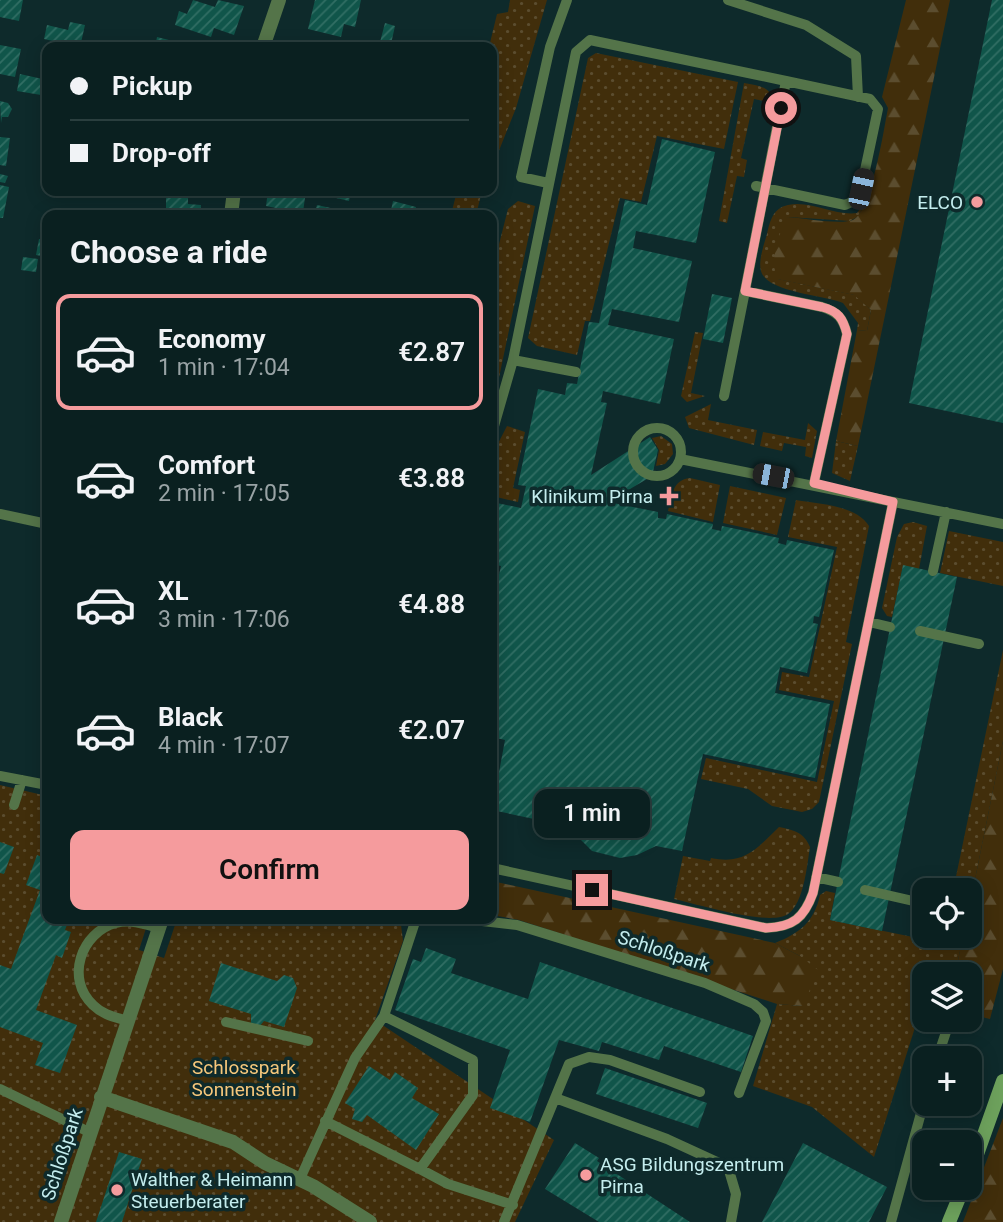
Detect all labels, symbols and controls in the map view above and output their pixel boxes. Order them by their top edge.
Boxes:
text: Pickup [112,71,192,101]
route start [765,92,797,124]
text: Drop-off [112,138,211,168]
car [847,166,876,212]
place label: ELCO [917,191,963,214]
marker: ELCO [969,194,985,210]
text: Choose a ride [70,233,267,271]
icon: car [74,321,137,384]
text: Economy [158,324,265,354]
text: €2.87 [398,337,465,367]
text: 1 min · 17:04 [158,354,290,381]
icon: car [74,447,137,510]
text: Comfort [158,450,255,480]
car [751,462,796,490]
text: €3.88 [398,463,465,493]
text: 2 min · 17:05 [158,480,290,507]
place label: Klinikum Pirna [531,485,653,508]
marker: Klinikum Pirna [659,486,679,506]
icon: car [74,573,137,636]
text: XL [158,576,189,606]
text: €4.88 [398,589,465,619]
text: 3 min · 17:06 [158,606,290,633]
icon: car [74,699,137,762]
text: Black [158,702,223,732]
text: €2.07 [398,715,465,745]
text: 4 min · 17:07 [158,732,290,759]
callout: 1 min [534,788,650,838]
text: 1 min [563,800,621,827]
button: Confirm [70,830,469,910]
route end [576,874,608,906]
map controls [912,878,982,1200]
button: locate [912,878,982,948]
street label: Schloßpark [615,925,713,977]
button: layers [912,962,982,1032]
button: + [912,1046,982,1116]
park label: Schlosspark Sonnenstein [192,1056,296,1101]
street label: Schloßpark [36,1105,88,1203]
button: − [912,1130,982,1200]
place label: ASG Bildungszentrum Pirna [600,1153,784,1198]
marker: ASG Bildungszentrum Pirna [578,1167,594,1183]
place label: Walther & Heimann Steuerberater [131,1168,293,1213]
marker: Walther & Heimann Steuerberater [109,1182,125,1198]

